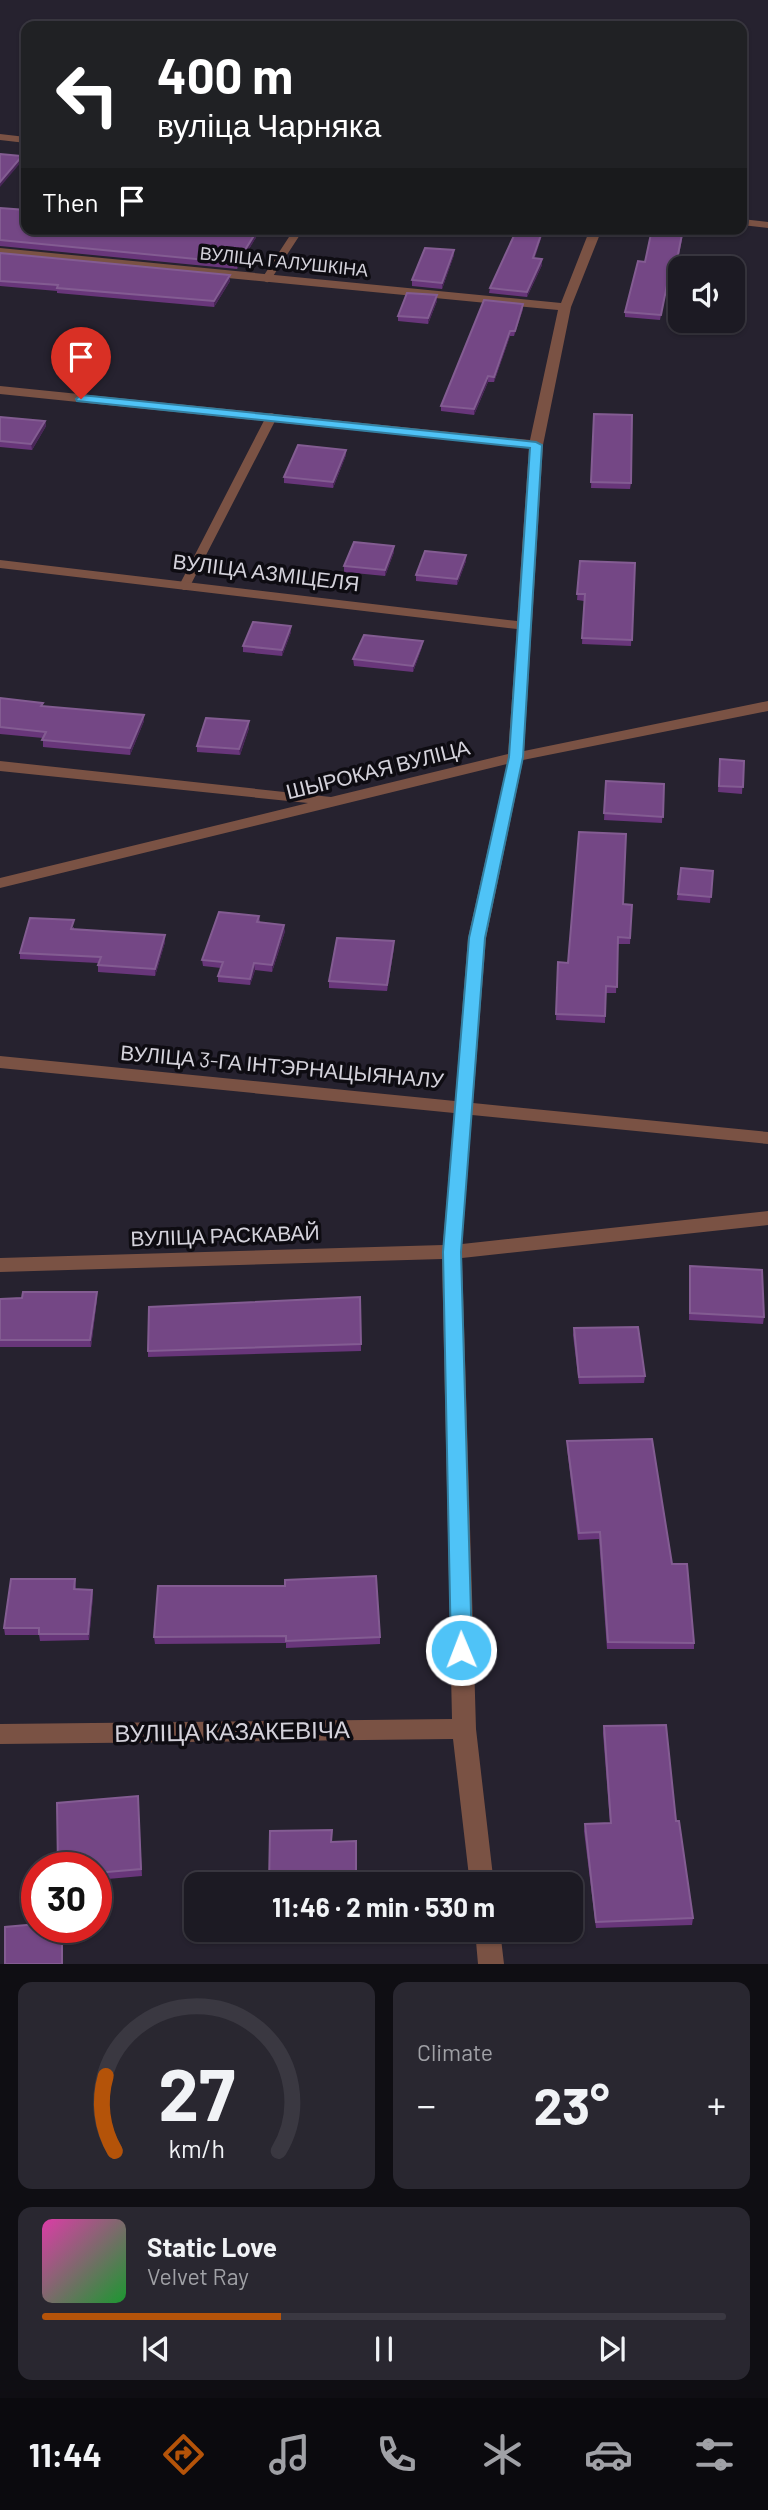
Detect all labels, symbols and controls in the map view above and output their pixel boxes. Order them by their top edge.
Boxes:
text: 400 m [157,45,293,104]
icon: left [42,49,133,140]
text: вуліца Чарняка [157,105,381,143]
icon: arrive [113,182,151,220]
text: Then [42,186,99,217]
street label: ВУЛІЦА ГАЛУШКІНА [199,241,369,281]
map controls [668,256,745,333]
button: sound [668,256,745,333]
pin [51,327,111,399]
icon: arrive [62,338,100,376]
street label: ВУЛІЦА АЗМІЦЕЛЯ [172,548,361,595]
street label: ШЫРОКАЯ ВУЛІЦА [283,734,472,803]
street label: ВУЛІЦА 3-ГА ІНТЭРНАЦЫЯНАЛУ [119,1039,446,1092]
street label: ВУЛІЦА РАСКАВАЙ [130,1219,320,1250]
position arrow [424,1613,498,1687]
street label: ВУЛІЦА КАЗАКЕВІЧА [114,1714,350,1747]
speed limit sign: 30 [21,1852,112,1943]
text: 11:46 · 2 min · 530 m [272,1891,495,1922]
text: Climate [417,2038,493,2066]
text: 27 [158,2049,235,2137]
text: 23° [533,2073,610,2135]
text: − [417,2081,436,2127]
text: + [707,2081,726,2127]
text: km/h [168,2133,225,2163]
text: Static Love [147,2231,277,2262]
text: Velvet Ray [147,2262,249,2290]
icon: previous [137,2330,175,2368]
icon: pause [365,2330,403,2368]
icon: next [593,2330,631,2368]
icon: directions [159,2430,208,2479]
icon: music [265,2430,314,2479]
icon: phone [372,2430,421,2479]
icon: climate [478,2430,527,2479]
icon: car [584,2430,633,2479]
icon: filters [690,2430,739,2479]
text: 11:44 [29,2435,102,2473]

